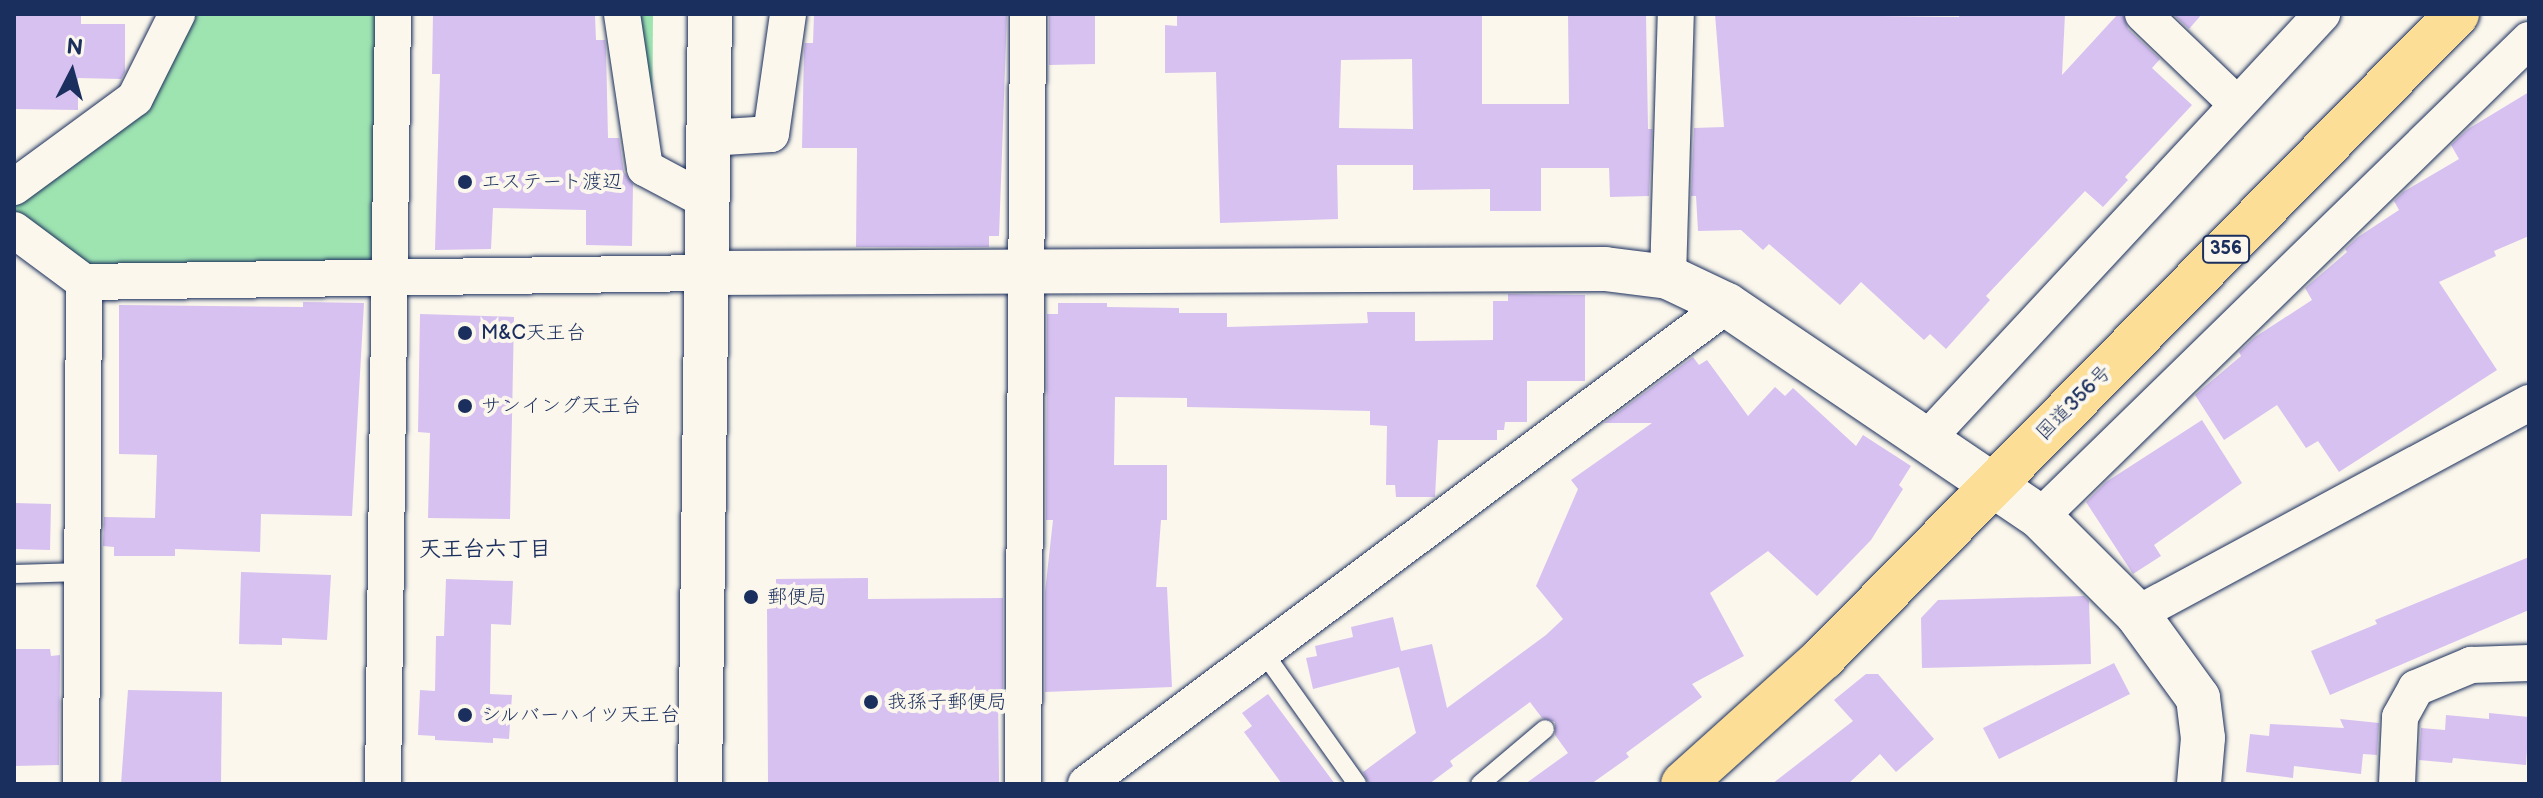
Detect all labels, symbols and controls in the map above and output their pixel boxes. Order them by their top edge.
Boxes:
north arrow [32,32,112,112]
text: N [65,33,84,62]
place label: エステート渡辺 [481,170,621,194]
marker: エステート渡辺 [456,173,474,191]
road number: 356 [2202,235,2250,263]
place label: M&C天王台 [481,321,586,345]
marker: M&C天王台 [456,324,474,342]
street label: 国道356号 [2032,361,2116,445]
place label: サンイング天王台 [481,394,641,418]
marker: サンイング天王台 [456,397,474,415]
district label: 天王台六丁目 [419,537,551,563]
place label: 郵便局 [767,585,827,609]
marker: 郵便局 [742,588,760,606]
place label: 我孫子郵便局 [887,690,1007,714]
marker: 我孫子郵便局 [862,693,880,711]
place label: シルバーハイツ天王台 [481,703,681,727]
marker: シルバーハイツ天王台 [456,706,474,724]

